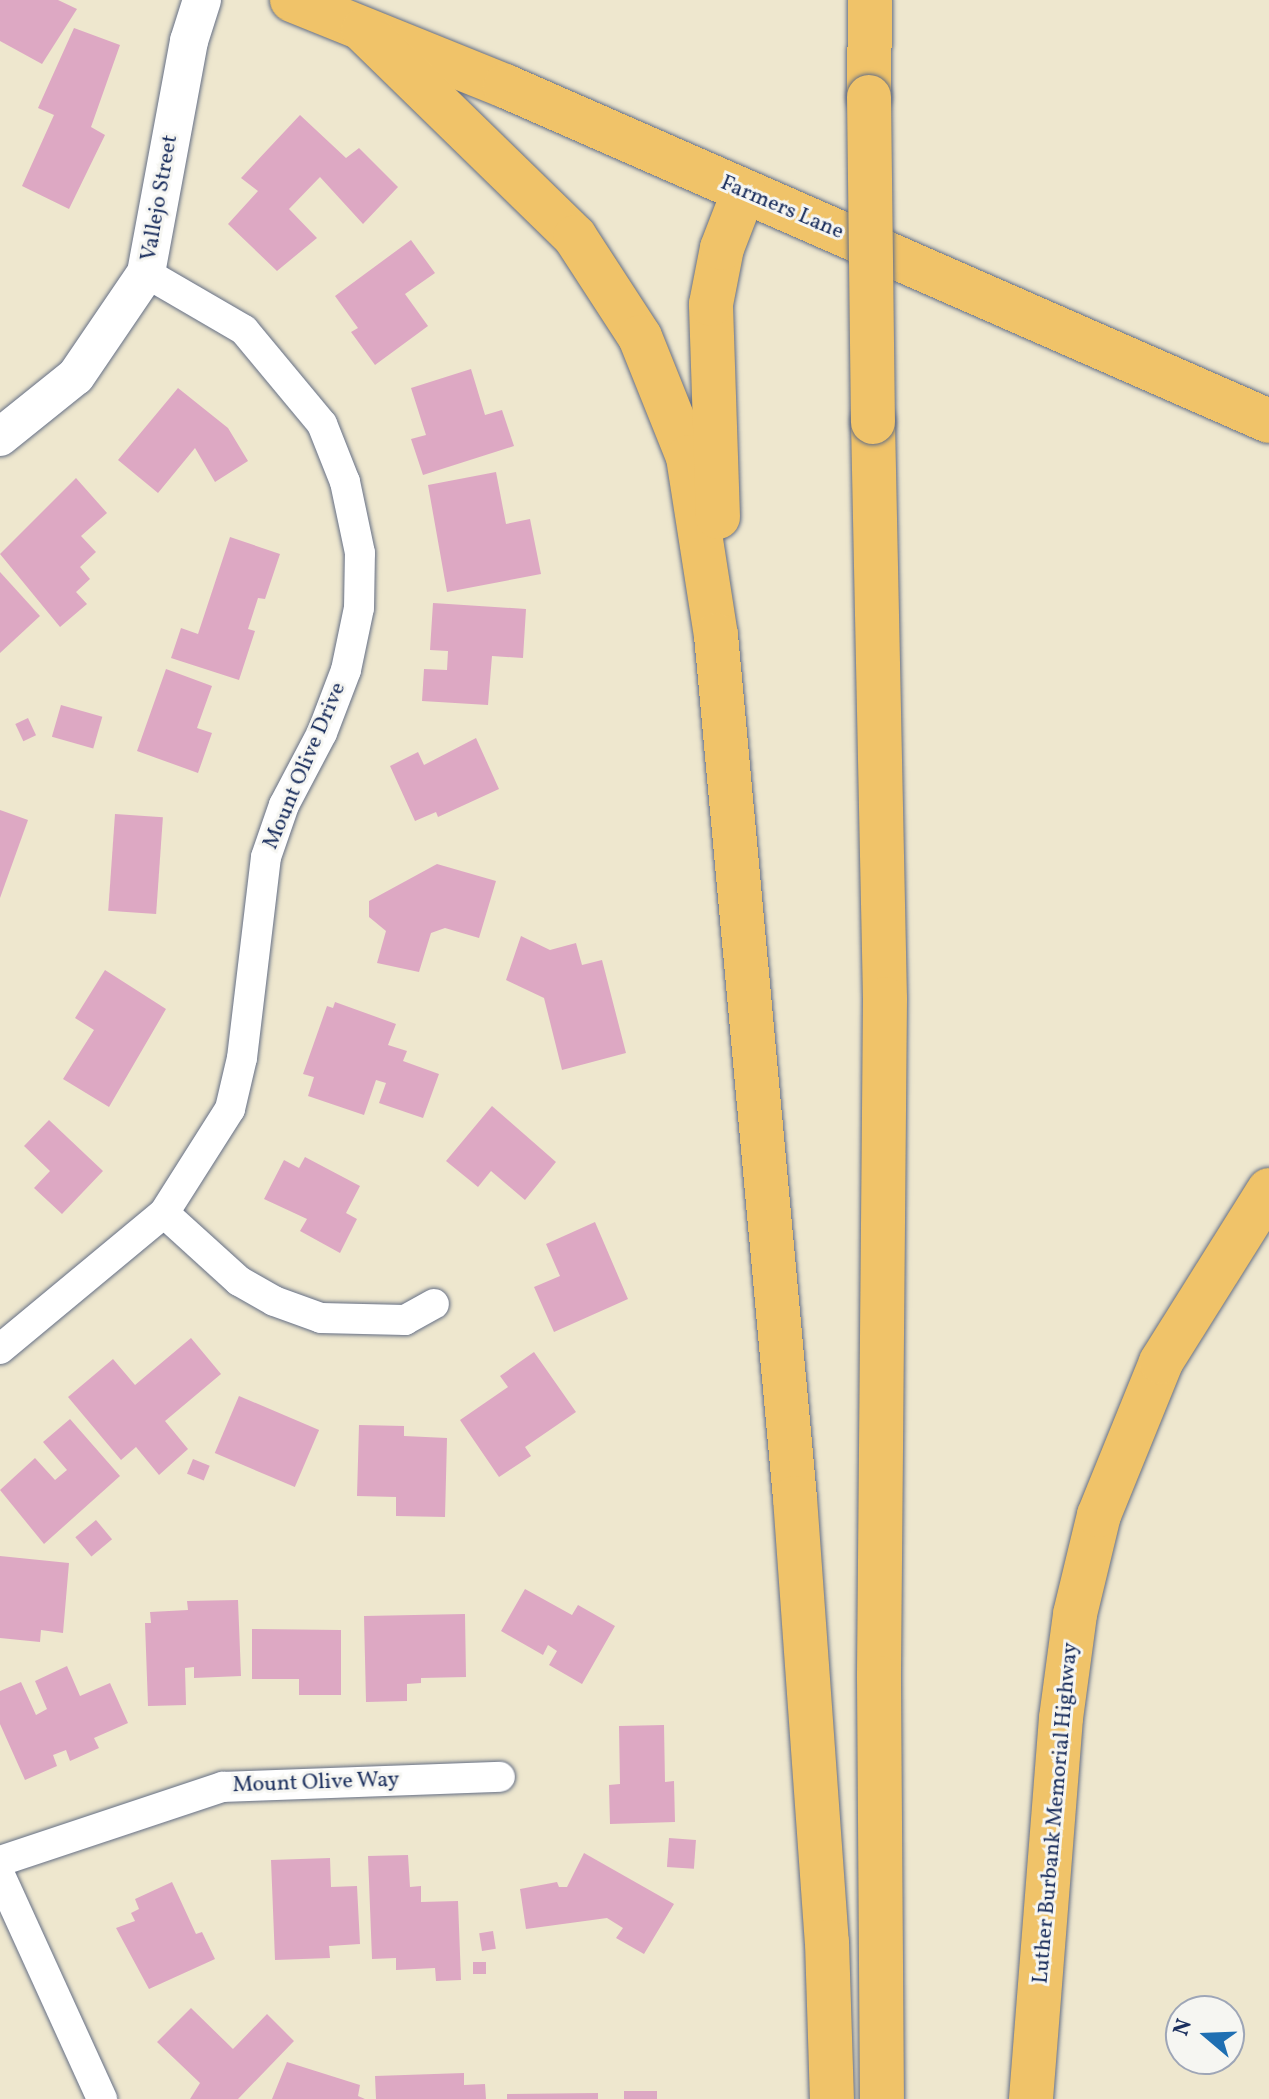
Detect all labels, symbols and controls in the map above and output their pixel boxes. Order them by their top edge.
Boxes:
street label: Vallejo Street [136,133,184,263]
street label: Farmers Lane [716,170,848,246]
street label: Mount Olive Drive [258,679,352,853]
street label: Luther Burbank Memorial Highway [1028,1641,1084,1985]
street label: Mount Olive Way [232,1767,400,1799]
north arrow [1165,1995,1245,2075]
text: N [1166,2015,1201,2040]

